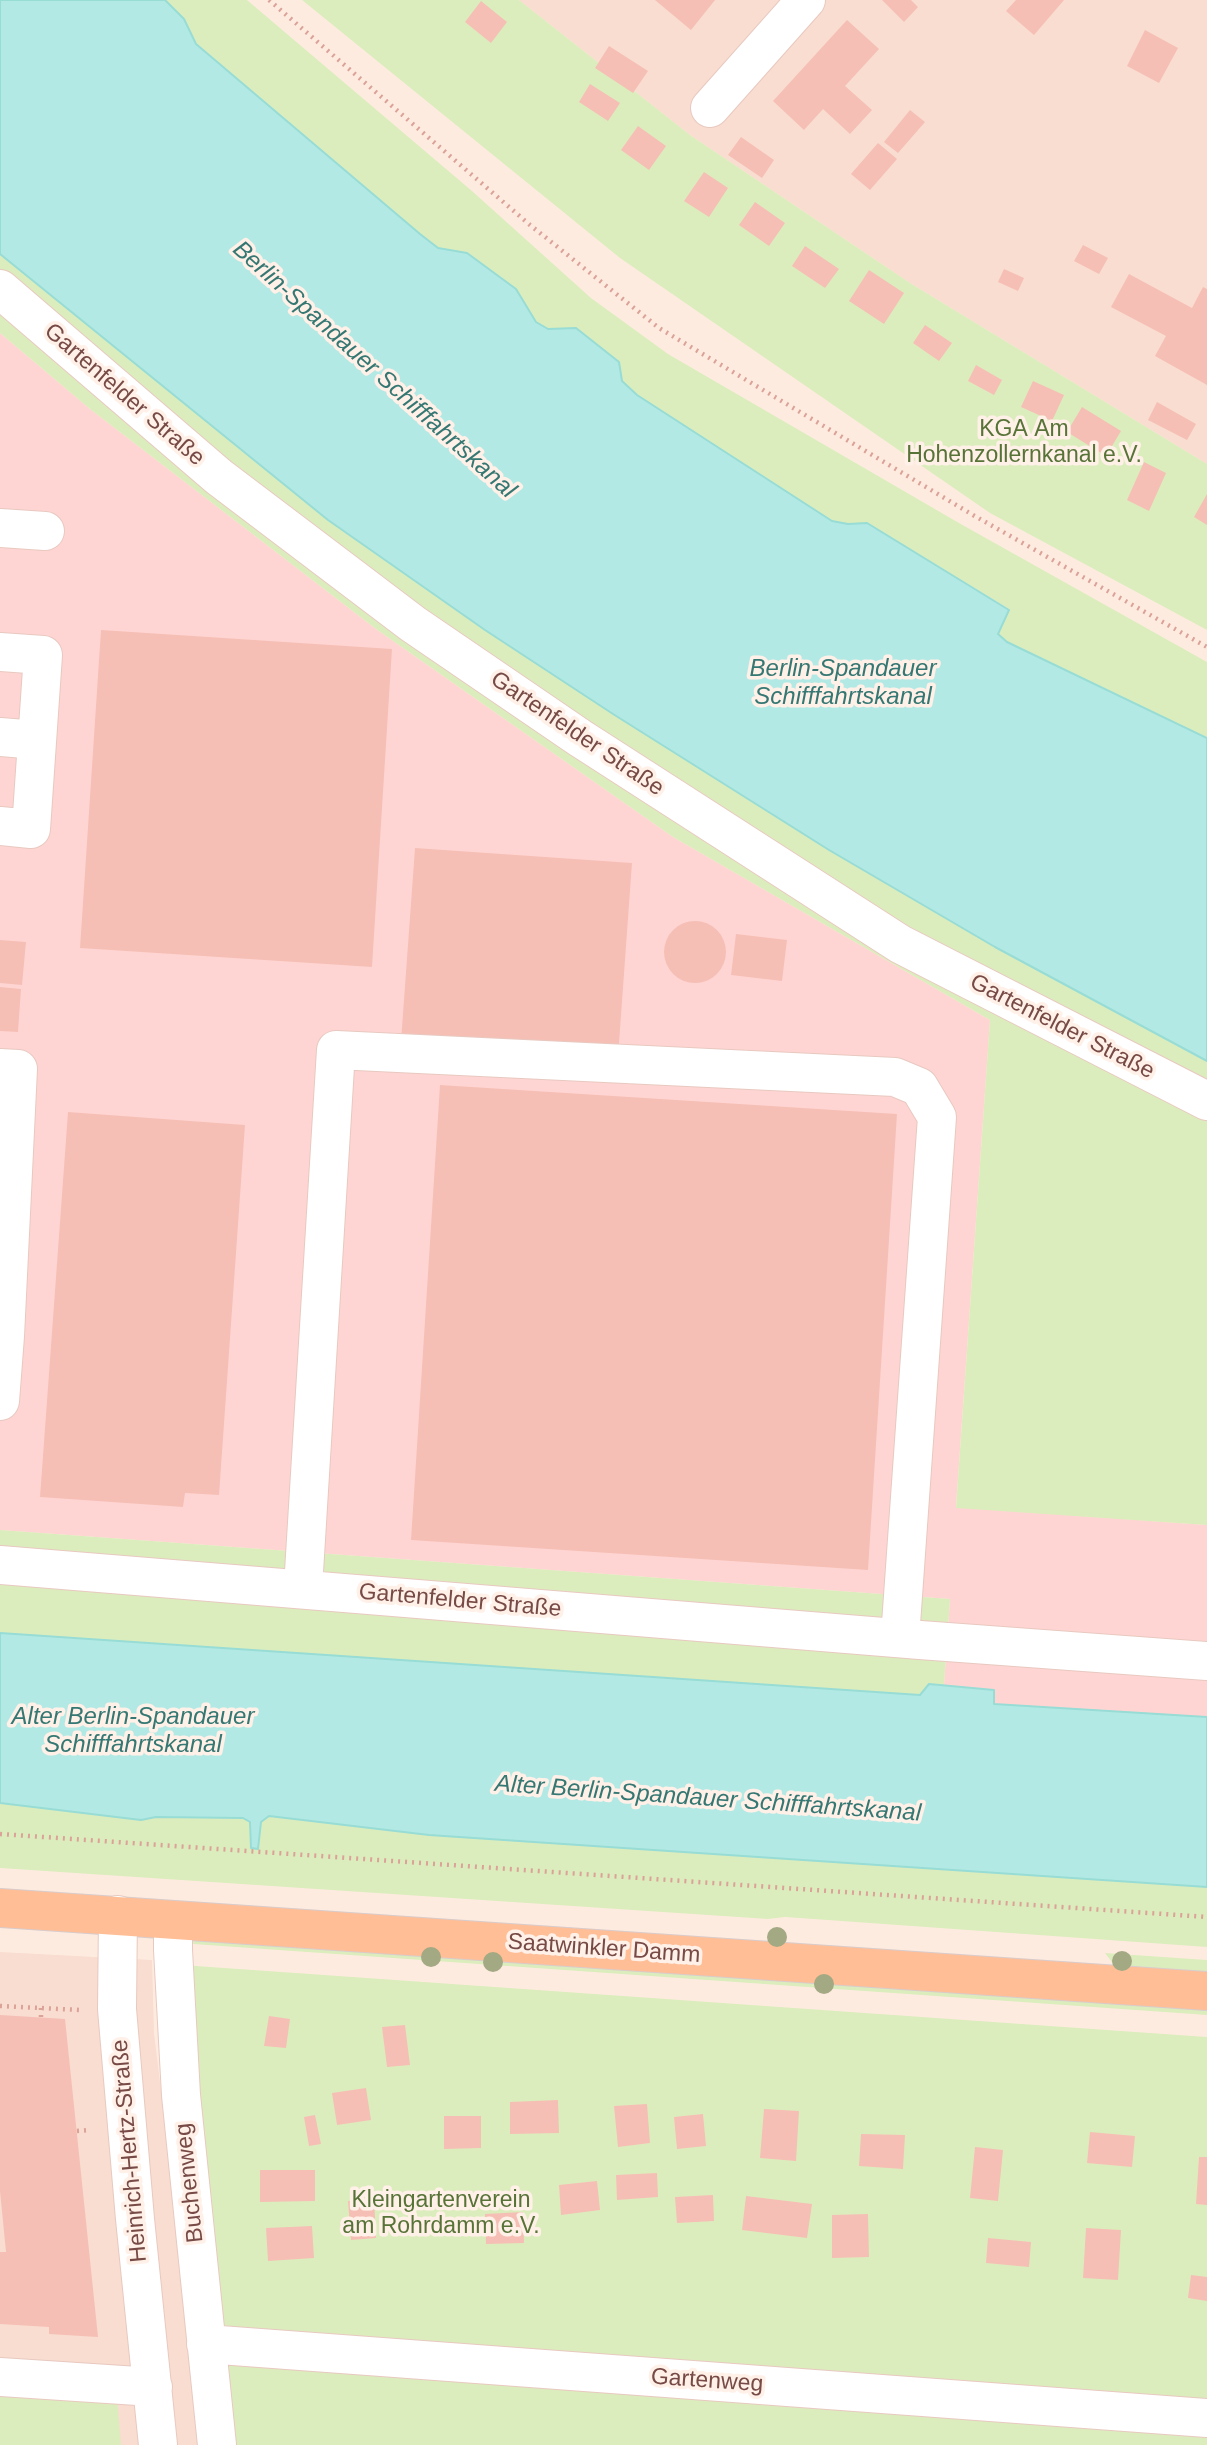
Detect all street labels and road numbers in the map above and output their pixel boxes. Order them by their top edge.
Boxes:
street label: Gartenfelder Straße [38,318,210,472]
street label: Gartenfelder Straße [485,666,669,802]
street label: Gartenfelder Straße [965,969,1159,1085]
street label: Gartenfelder Straße [358,1578,562,1624]
street label: Saatwinkler Damm [507,1929,701,1969]
street label: Heinrich-Hertz-Straße [107,2038,153,2264]
street label: Buchenweg [170,2122,210,2244]
street label: Gartenweg [650,2363,764,2399]

